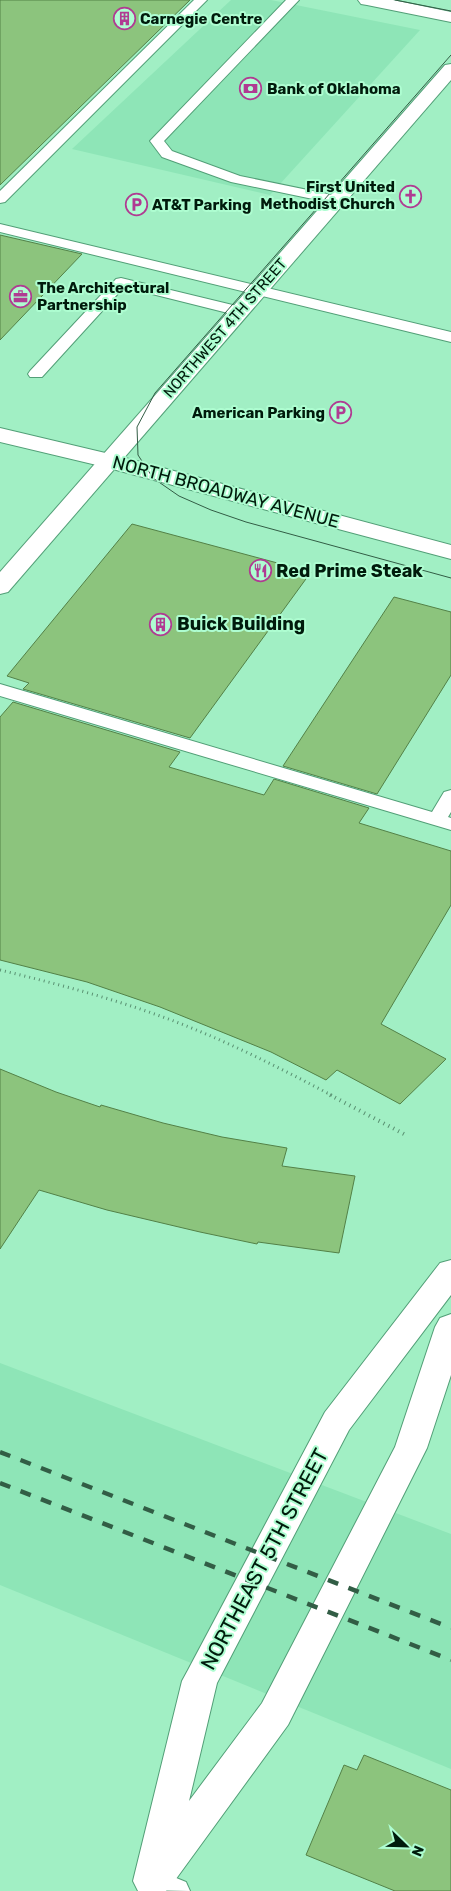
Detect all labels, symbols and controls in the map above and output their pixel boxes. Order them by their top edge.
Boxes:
building icon: Carnegie Centre [112,7,136,31]
place label: Carnegie Centre [140,10,262,28]
bank icon: Bank of Oklahoma [239,77,263,101]
place label: Bank of Oklahoma [267,80,401,98]
place label: First United Methodist Church [260,178,395,213]
church icon: First United Methodist Church [399,184,423,208]
parking icon: AT&T Parking [124,193,148,217]
place label: AT&T Parking [152,196,251,214]
street label: NORTHWEST 4TH STREET [160,254,291,401]
place label: The Architectural Partnership [37,279,169,314]
office icon: The Architectural Partnership [9,285,33,309]
parking icon: American Parking [329,401,353,425]
place label: American Parking [192,404,325,422]
street label: NORTH BROADWAY AVENUE [110,451,342,533]
restaurant icon: Red Prime Steak [248,559,272,583]
place label: Red Prime Steak [276,560,423,582]
building icon: Buick Building [149,612,173,636]
place label: Buick Building [177,613,305,635]
street label: NORTHEAST 5TH STREET [195,1444,333,1674]
north arrow [381,1821,431,1871]
text: N [408,1843,427,1859]

